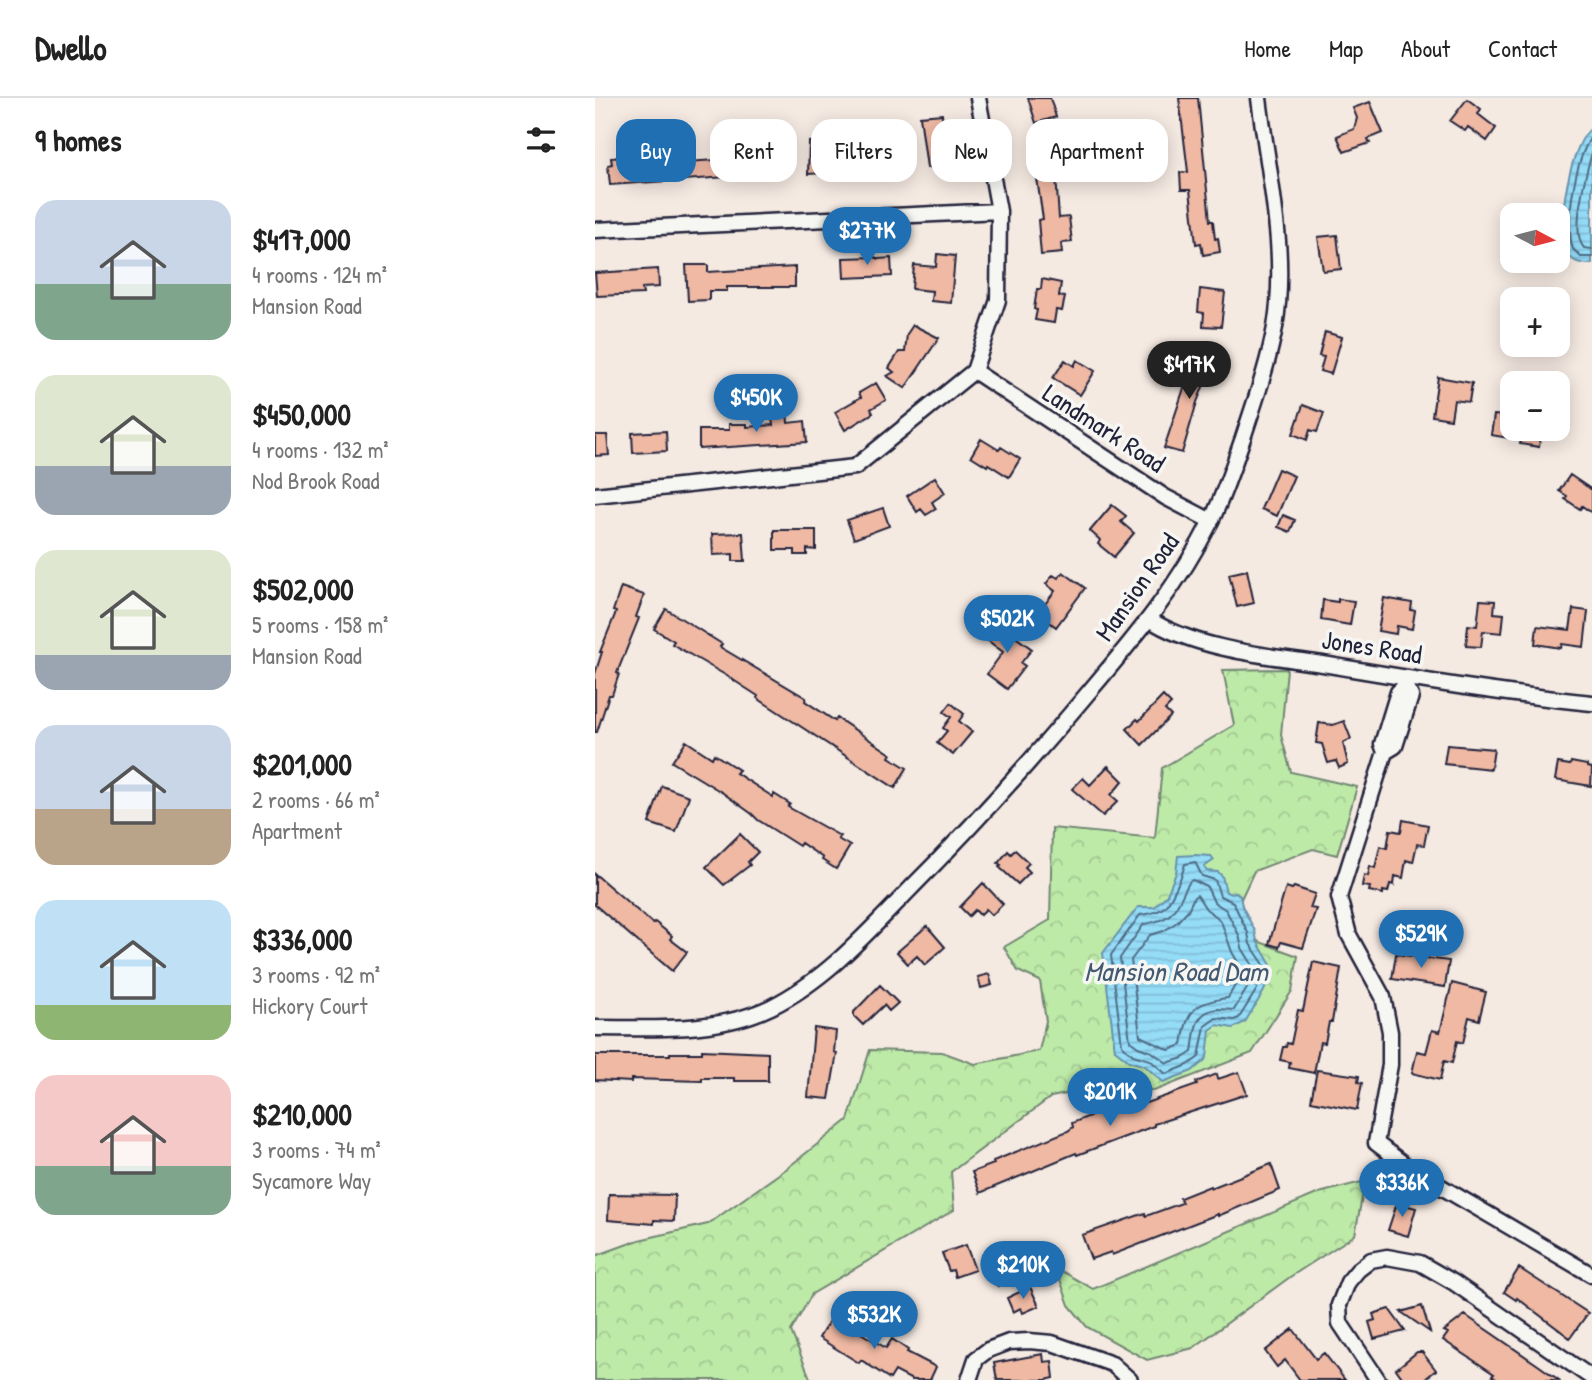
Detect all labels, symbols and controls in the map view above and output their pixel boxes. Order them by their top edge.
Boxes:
text: Dwello [35,26,107,70]
text: Home [1244,32,1291,64]
text: Map [1329,32,1363,64]
text: About [1401,32,1450,64]
text: Contact [1488,32,1557,64]
chip: Buy [616,119,696,182]
chip: Rent [710,119,797,182]
chip: Filters [811,119,917,182]
chip: New [931,119,1012,182]
chip: Apartment [1026,119,1168,182]
text: 9 homes [35,120,122,160]
icon: filters [522,121,560,159]
north arrow [1500,203,1570,273]
map controls [1500,203,1570,441]
pin: $277K [818,208,916,267]
text: $277K [838,214,896,245]
text: $417,000 [252,219,351,259]
icon: home [91,228,175,312]
text: 4 rooms · 124 m² [252,259,387,290]
button: + [1500,287,1570,357]
text: Mansion Road [252,290,362,321]
pin: $417K [1140,342,1238,401]
text: $417K [1163,348,1215,379]
button: − [1500,371,1570,441]
pin: $450K [707,374,805,434]
street label: Landmark Road [1036,375,1172,480]
text: $450K [730,381,782,412]
text: $450,000 [252,394,351,434]
icon: home [91,403,175,487]
text: 4 rooms · 132 m² [252,434,389,465]
text: Nod Brook Road [252,465,379,496]
street label: Mansion Road [1087,526,1187,648]
text: $502,000 [252,569,354,609]
icon: home [91,578,175,662]
pin: $502K [958,596,1056,655]
text: $502K [980,602,1034,633]
text: 5 rooms · 158 m² [252,609,388,640]
street label: Jones Road [1320,621,1425,672]
text: Mansion Road [252,640,362,671]
text: $201,000 [252,744,352,784]
icon: home [91,753,175,837]
text: 2 rooms · 66 m² [252,784,380,815]
text: Apartment [252,815,342,846]
pin: $529K [1372,910,1470,970]
text: $529K [1395,917,1447,948]
text: $336,000 [252,919,352,959]
icon: home [91,928,175,1012]
water label: Mansion Road Dam [1084,952,1269,990]
text: 3 rooms · 92 m² [252,959,380,990]
text: Hickory Court [252,990,367,1021]
pin: $201K [1061,1068,1159,1128]
text: $201K [1083,1075,1137,1106]
text: $210,000 [252,1094,352,1134]
icon: home [91,1103,175,1187]
text: 3 rooms · 74 m² [252,1134,381,1165]
pin: $336K [1353,1160,1451,1219]
text: Sycamore Way [252,1165,371,1196]
text: $336K [1375,1166,1429,1197]
pin: $210K [974,1242,1072,1301]
text: $210K [996,1248,1050,1279]
pin: $532K [825,1292,923,1351]
text: $532K [847,1298,901,1329]

